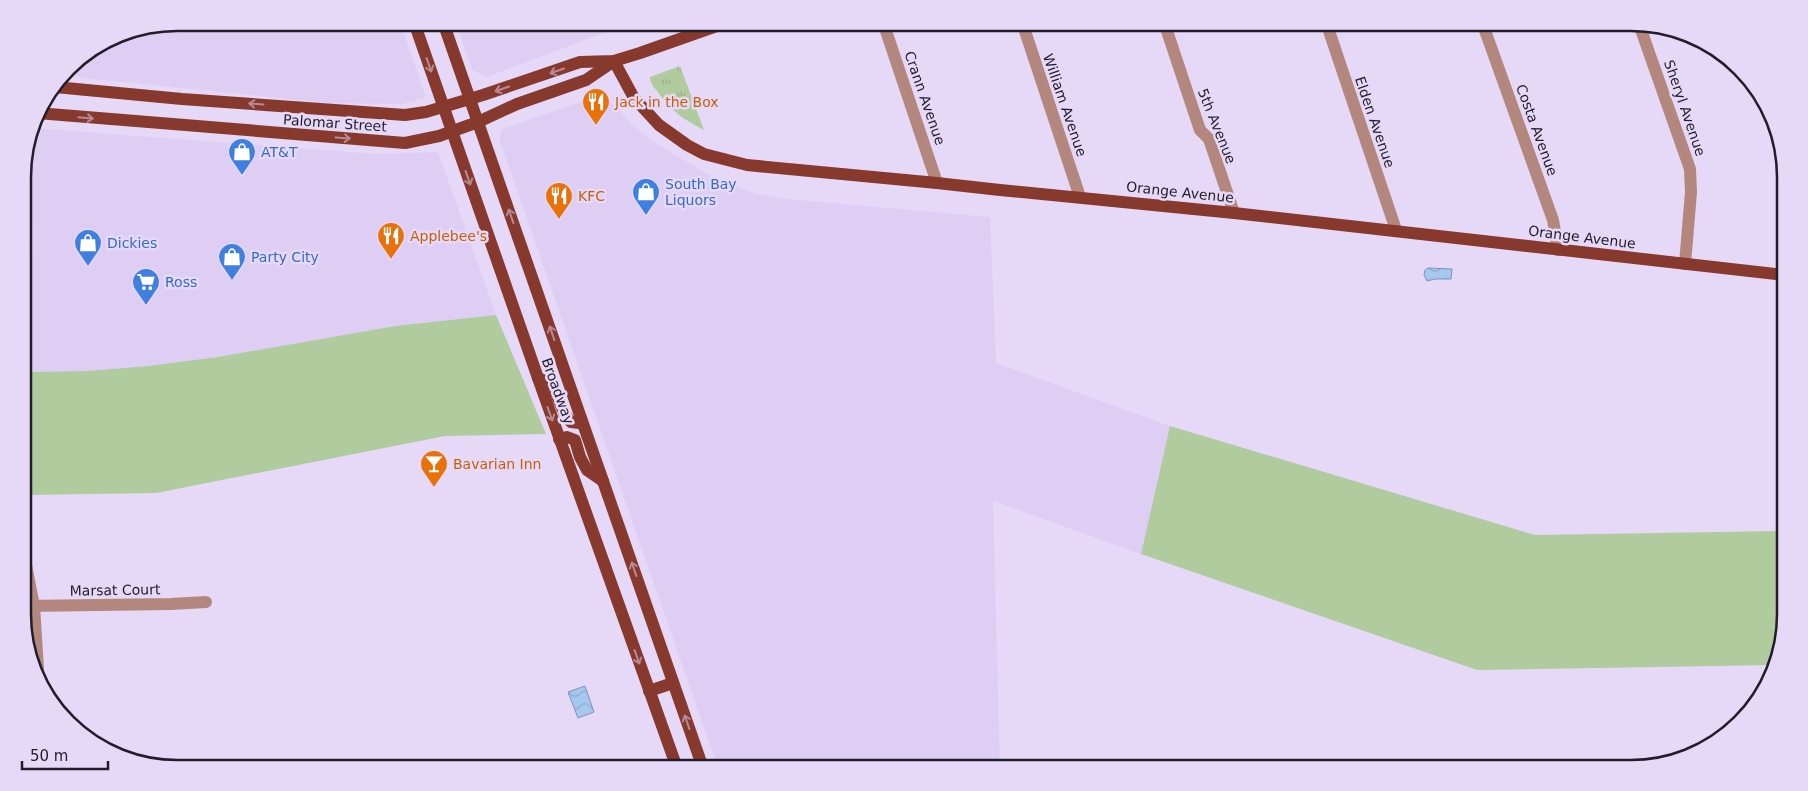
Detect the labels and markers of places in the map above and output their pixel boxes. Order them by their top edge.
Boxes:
restaurant icon: Jack in the Box [581,87,611,126]
place label: Jack in the Box [614,94,719,110]
shop icon: AT&T [227,137,257,176]
place label: AT&T [261,144,298,160]
place label: South Bay Liquors [665,176,737,208]
shop icon: South Bay Liquors [631,177,661,216]
restaurant icon: KFC [544,181,574,220]
place label: KFC [578,188,605,204]
restaurant icon: Applebee's [376,221,406,260]
shop icon: Dickies [73,228,103,267]
place label: Applebee's [410,228,487,244]
place label: Dickies [107,235,157,251]
shop icon: Party City [217,242,247,281]
place label: Party City [251,249,319,265]
supermarket icon: Ross [131,267,161,306]
place label: Ross [165,274,197,290]
bar icon: Bavarian Inn [419,449,449,488]
place label: Bavarian Inn [453,456,541,472]

